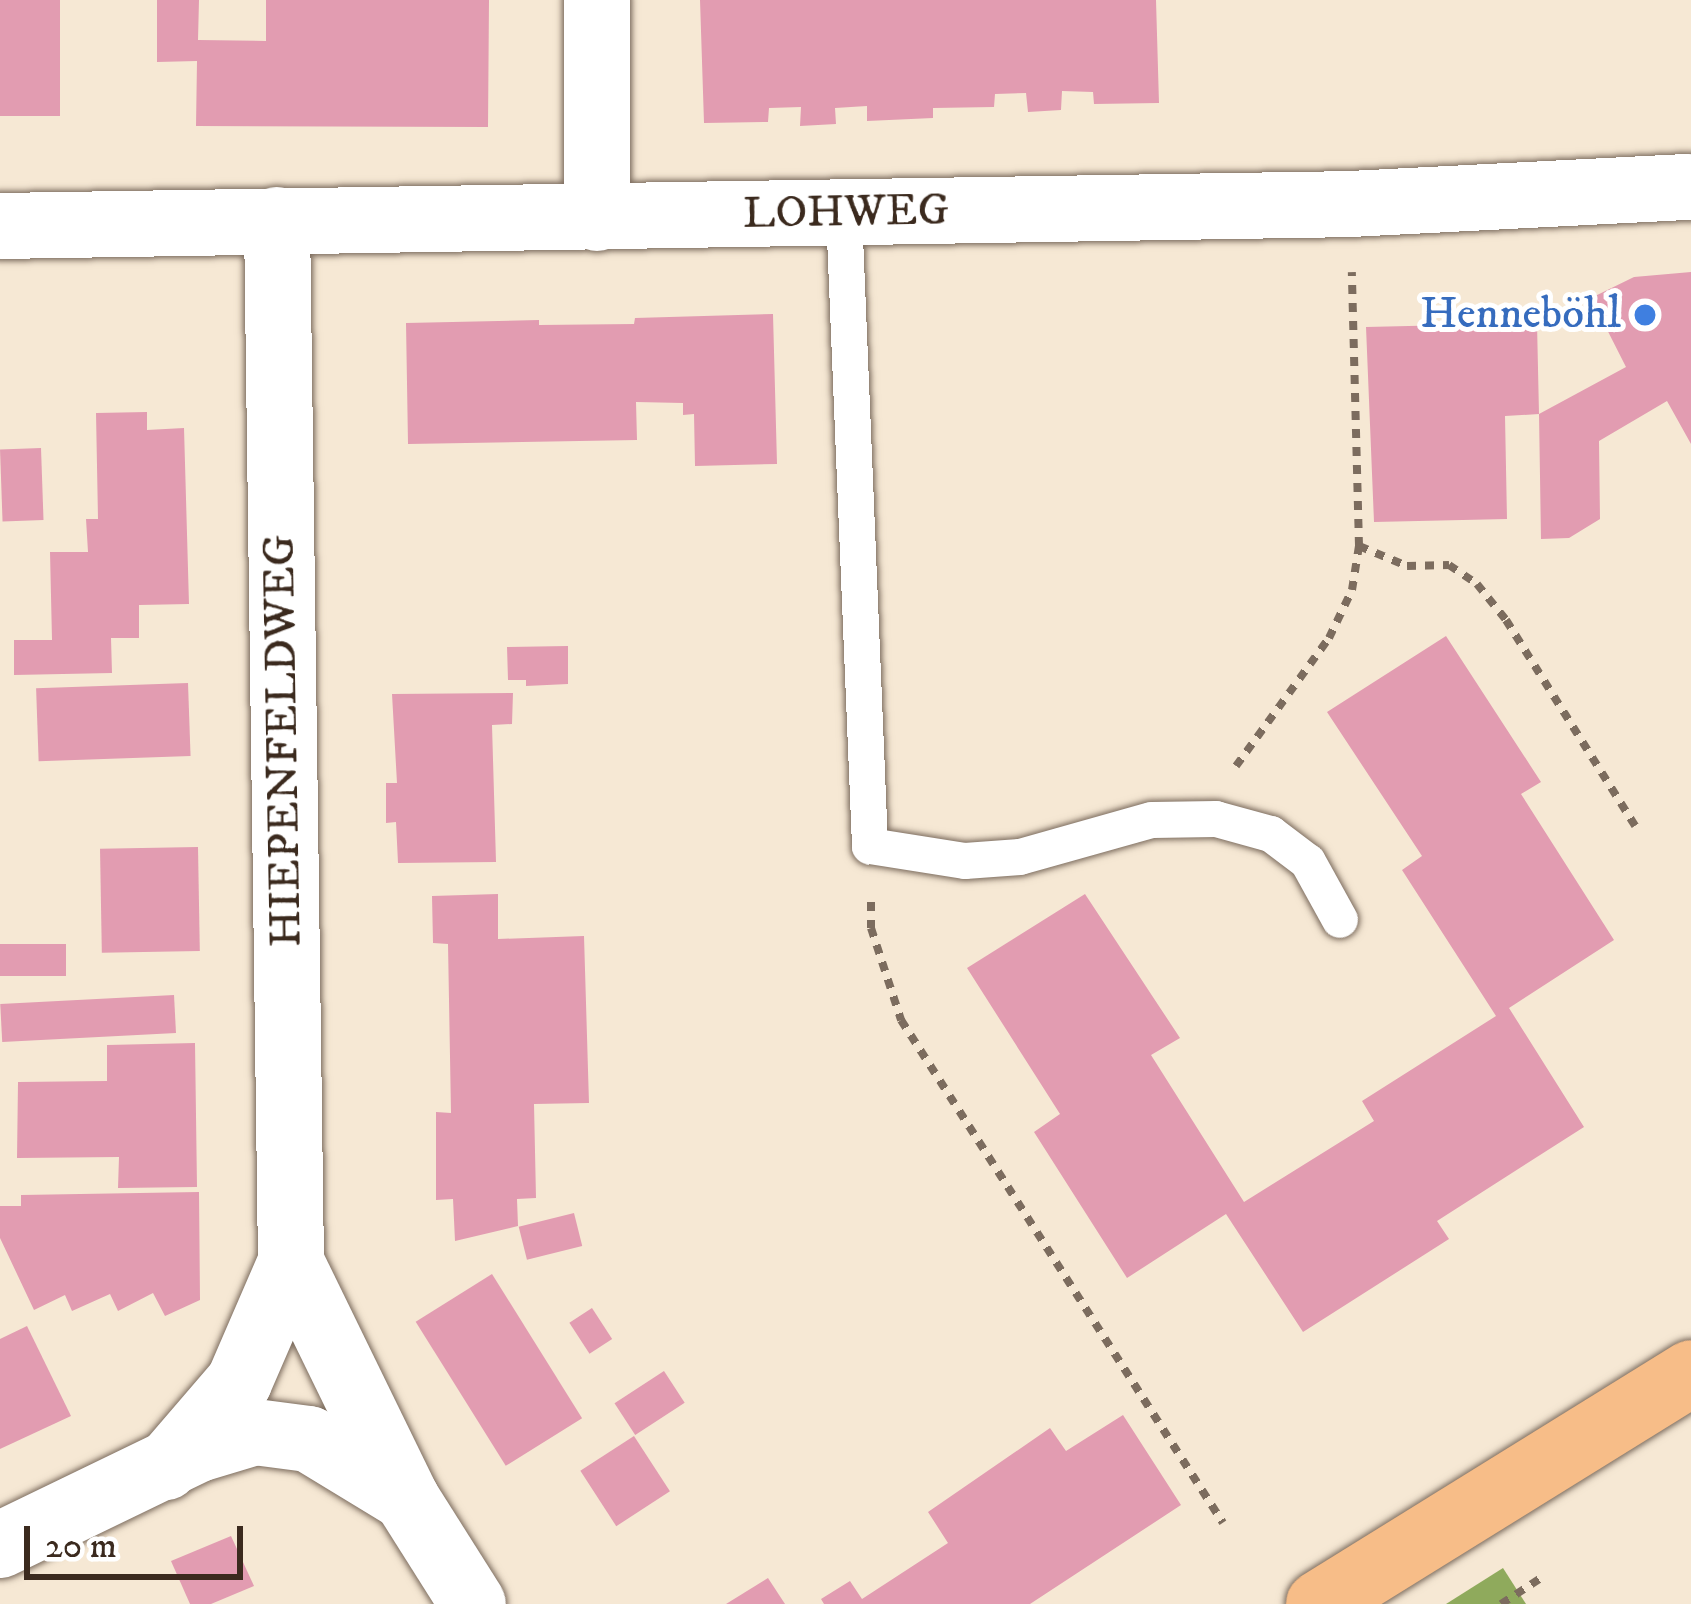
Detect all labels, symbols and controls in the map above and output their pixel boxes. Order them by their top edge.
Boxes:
street label: LOHWEG [742,184,950,242]
place label: Henneböhl [1420,288,1621,342]
marker: Henneböhl [1632,302,1658,328]
street label: HIEPENFELDWEG [253,534,315,948]
scale bar [30,1502,249,1576]
text: 20 m [45,1524,117,1569]

